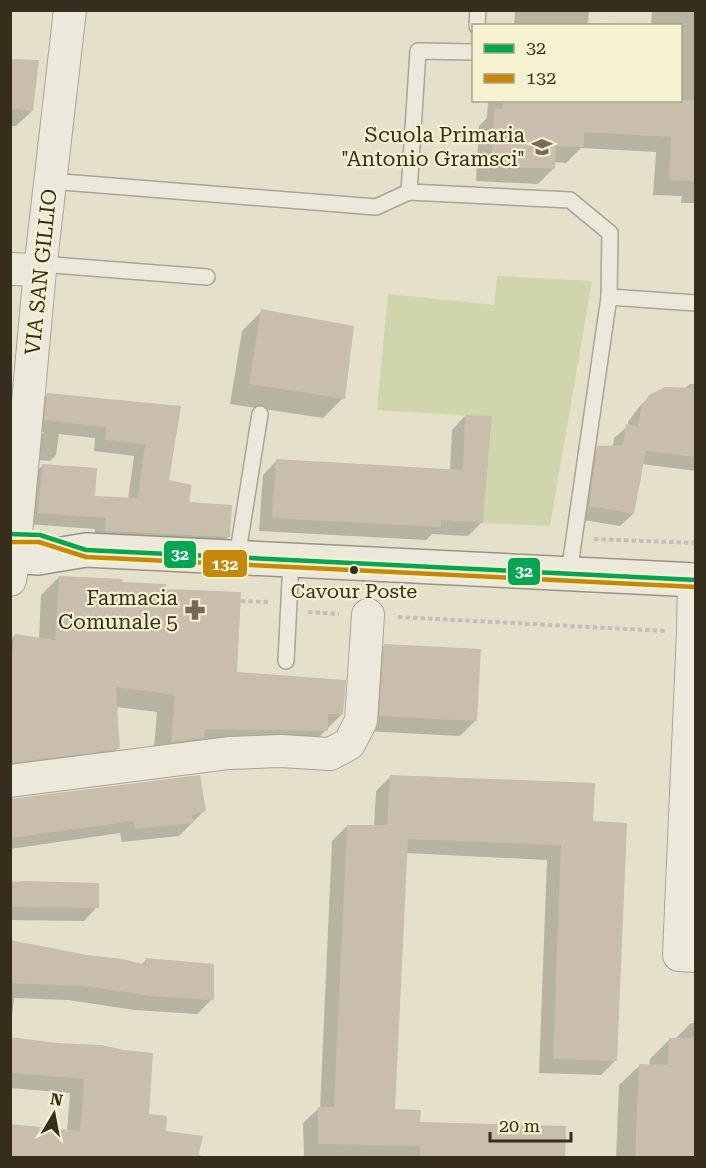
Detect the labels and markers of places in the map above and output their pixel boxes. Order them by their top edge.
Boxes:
place label: Scuola Primaria "Antonio Gramsci" [341,123,526,171]
school or university icon: Scuola Primaria "Antonio Gramsci" [530,135,554,159]
marker: Cavour Poste [348,564,360,576]
place label: Cavour Poste [291,579,417,603]
place label: Farmacia Comunale 5 [58,586,179,634]
pharmacy icon: Farmacia Comunale 5 [183,598,207,622]

